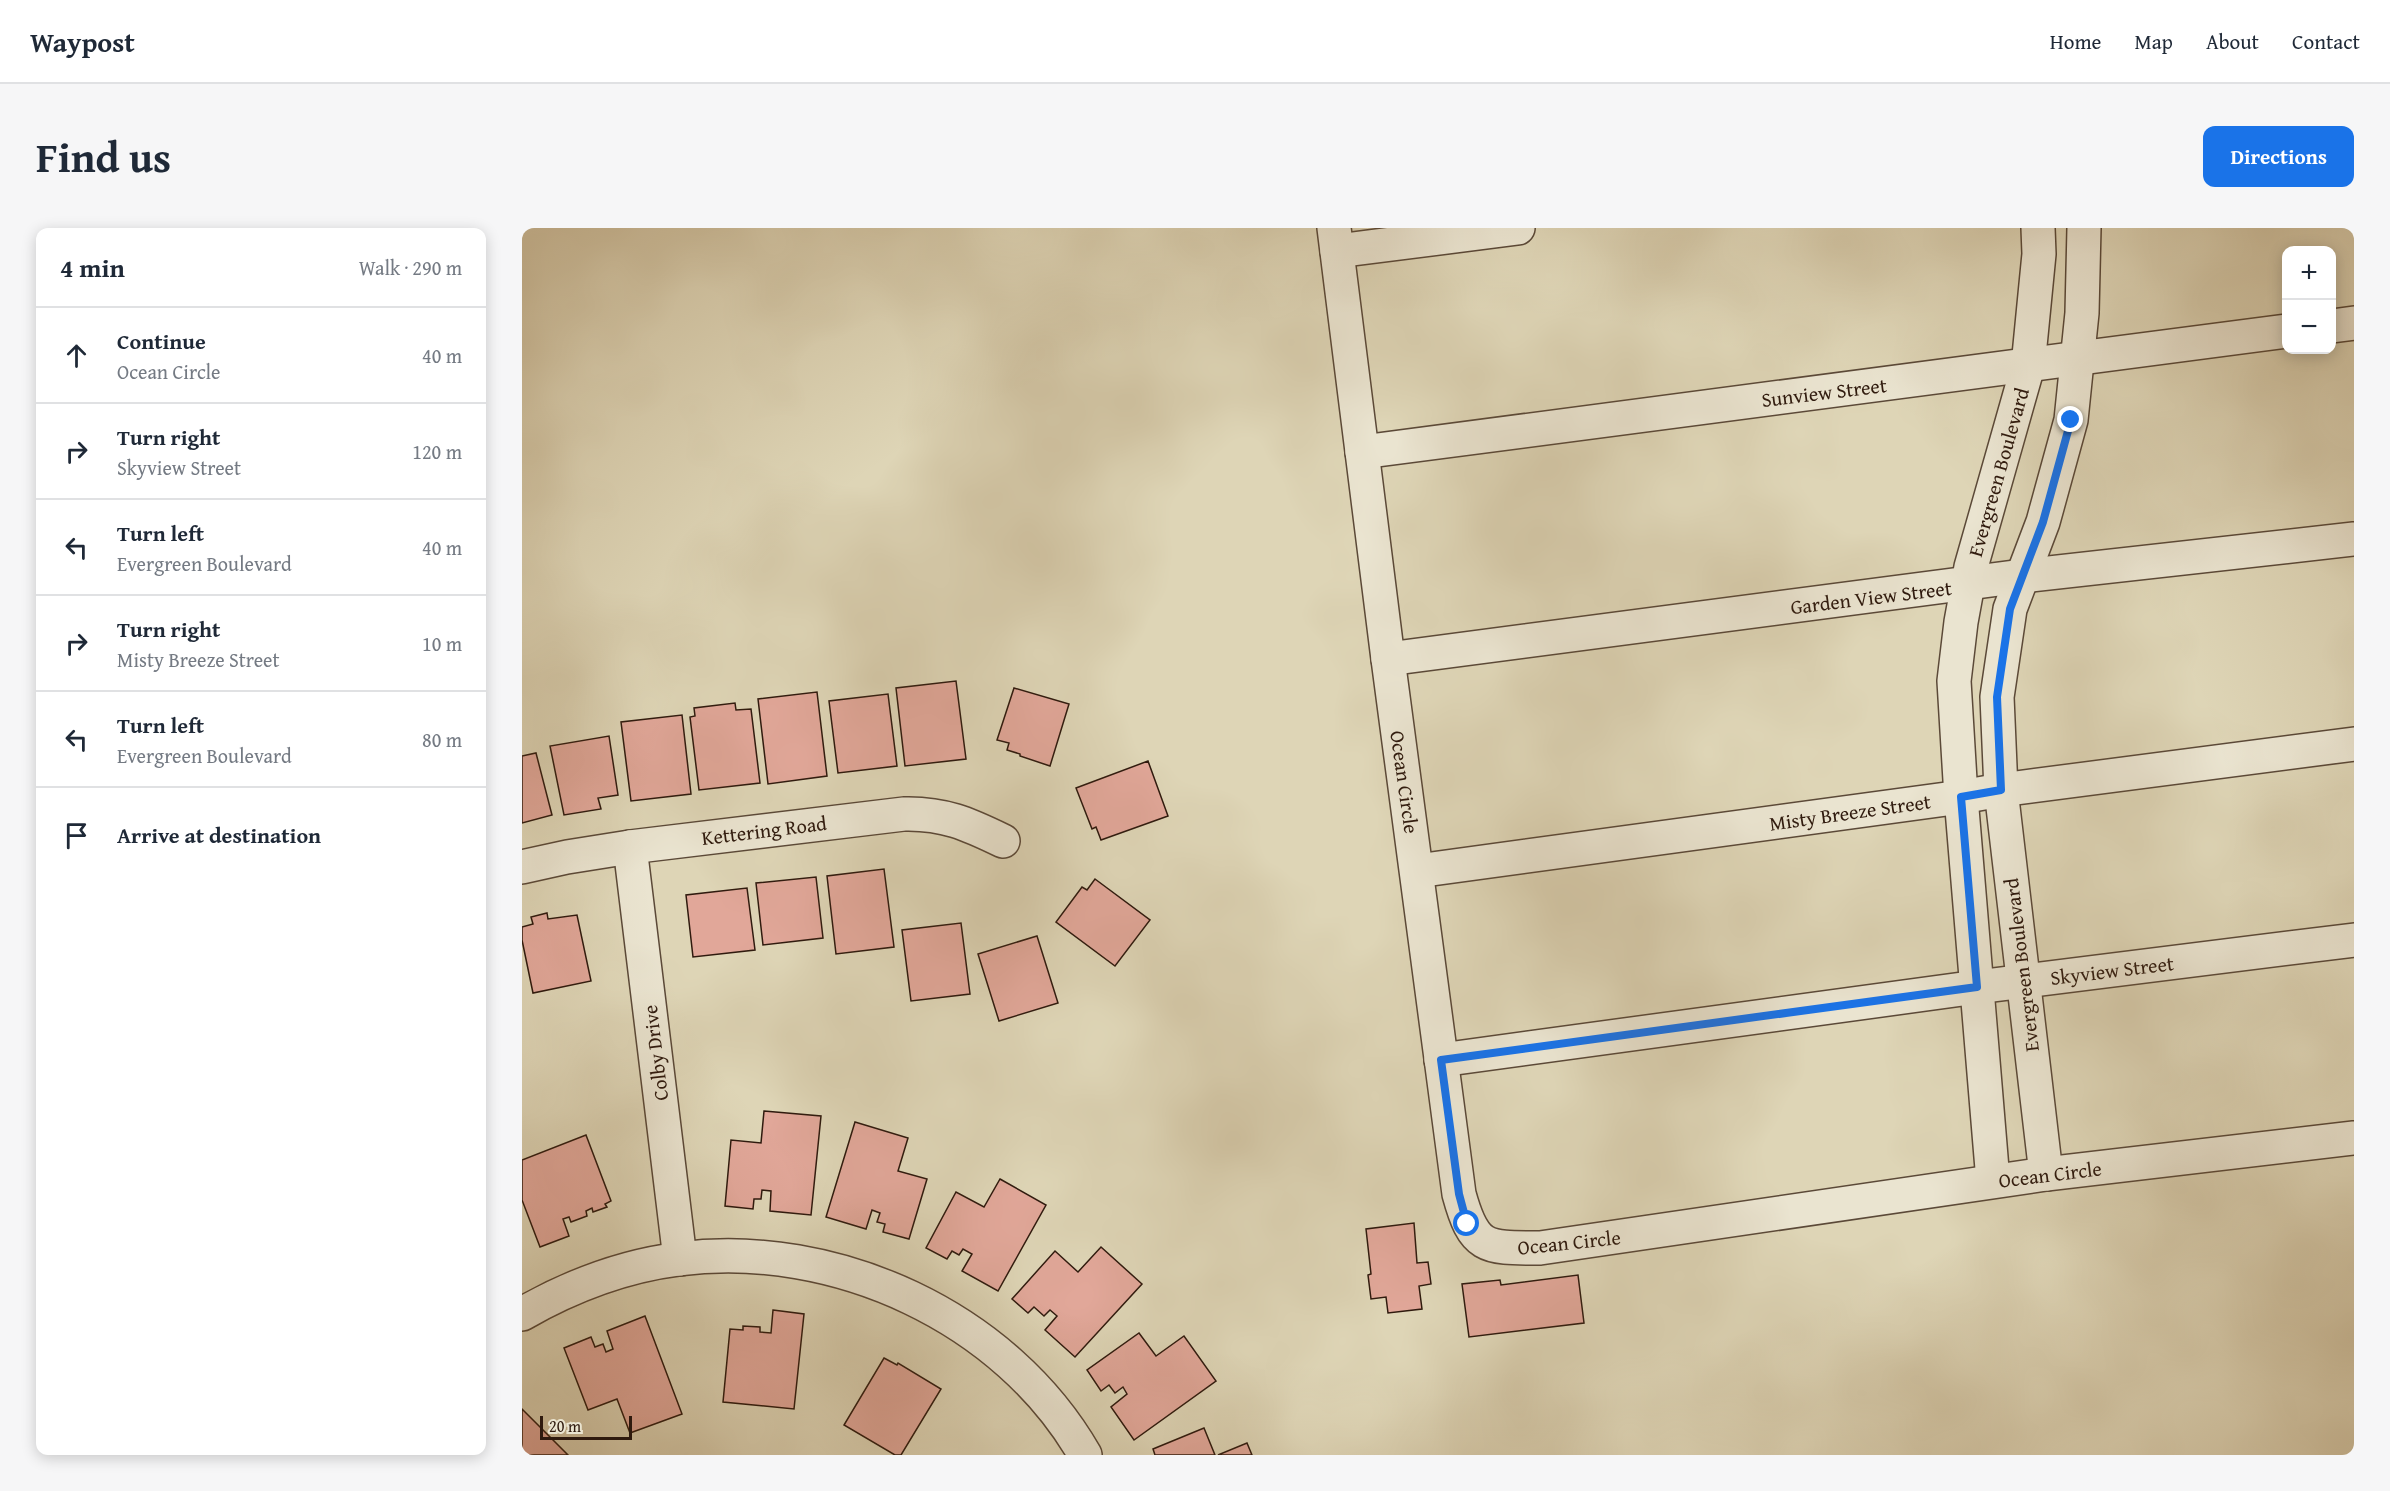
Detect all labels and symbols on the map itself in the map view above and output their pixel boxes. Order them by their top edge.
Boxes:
street label: Sunview Street [1760,370,1888,414]
street label: Evergreen Boulevard [1960,384,2036,560]
route end [2057,406,2083,432]
street label: Garden View Street [1789,573,1953,621]
street label: Ocean Circle [1383,729,1427,835]
street label: Misty Breeze Street [1767,786,1933,838]
street label: Kettering Road [700,808,829,852]
street label: Evergreen Boulevard [1996,876,2046,1053]
street label: Skyview Street [2049,948,2175,992]
street label: Colby Drive [635,1003,675,1103]
street label: Ocean Circle [1997,1153,2103,1195]
route start [1453,1210,1479,1236]
street label: Ocean Circle [1516,1222,1622,1262]
scale bar [540,1413,632,1440]

